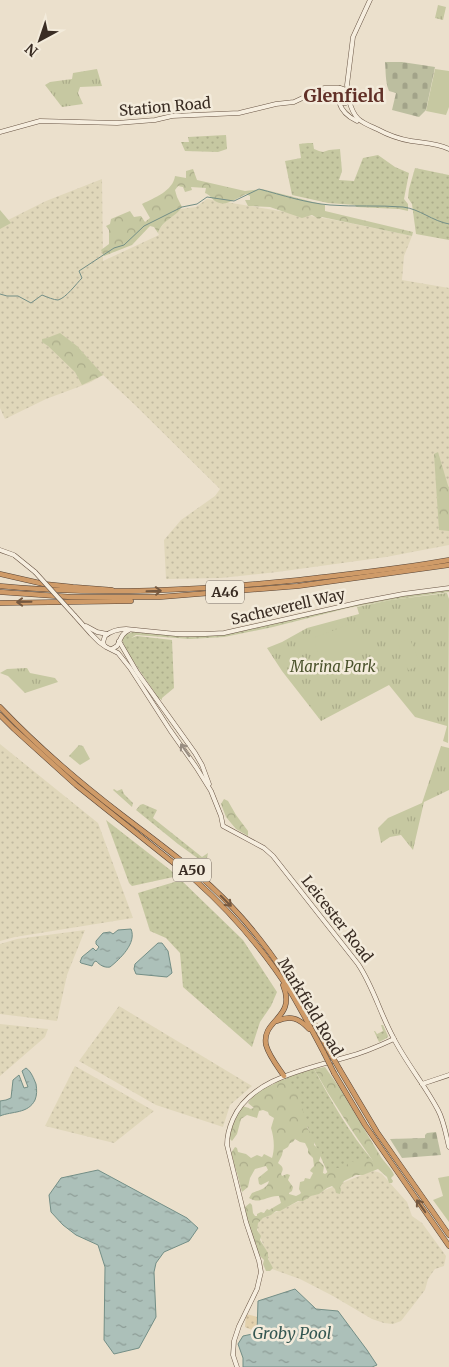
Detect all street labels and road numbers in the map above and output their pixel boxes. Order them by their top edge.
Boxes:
street label: Station Road [118,93,212,120]
road number: A46 [206,580,244,604]
street label: Sacheverell Way [229,584,347,629]
road number: A50 [173,858,211,882]
street label: Leicester Road [298,872,377,966]
street label: Markfield Road [274,954,347,1059]

